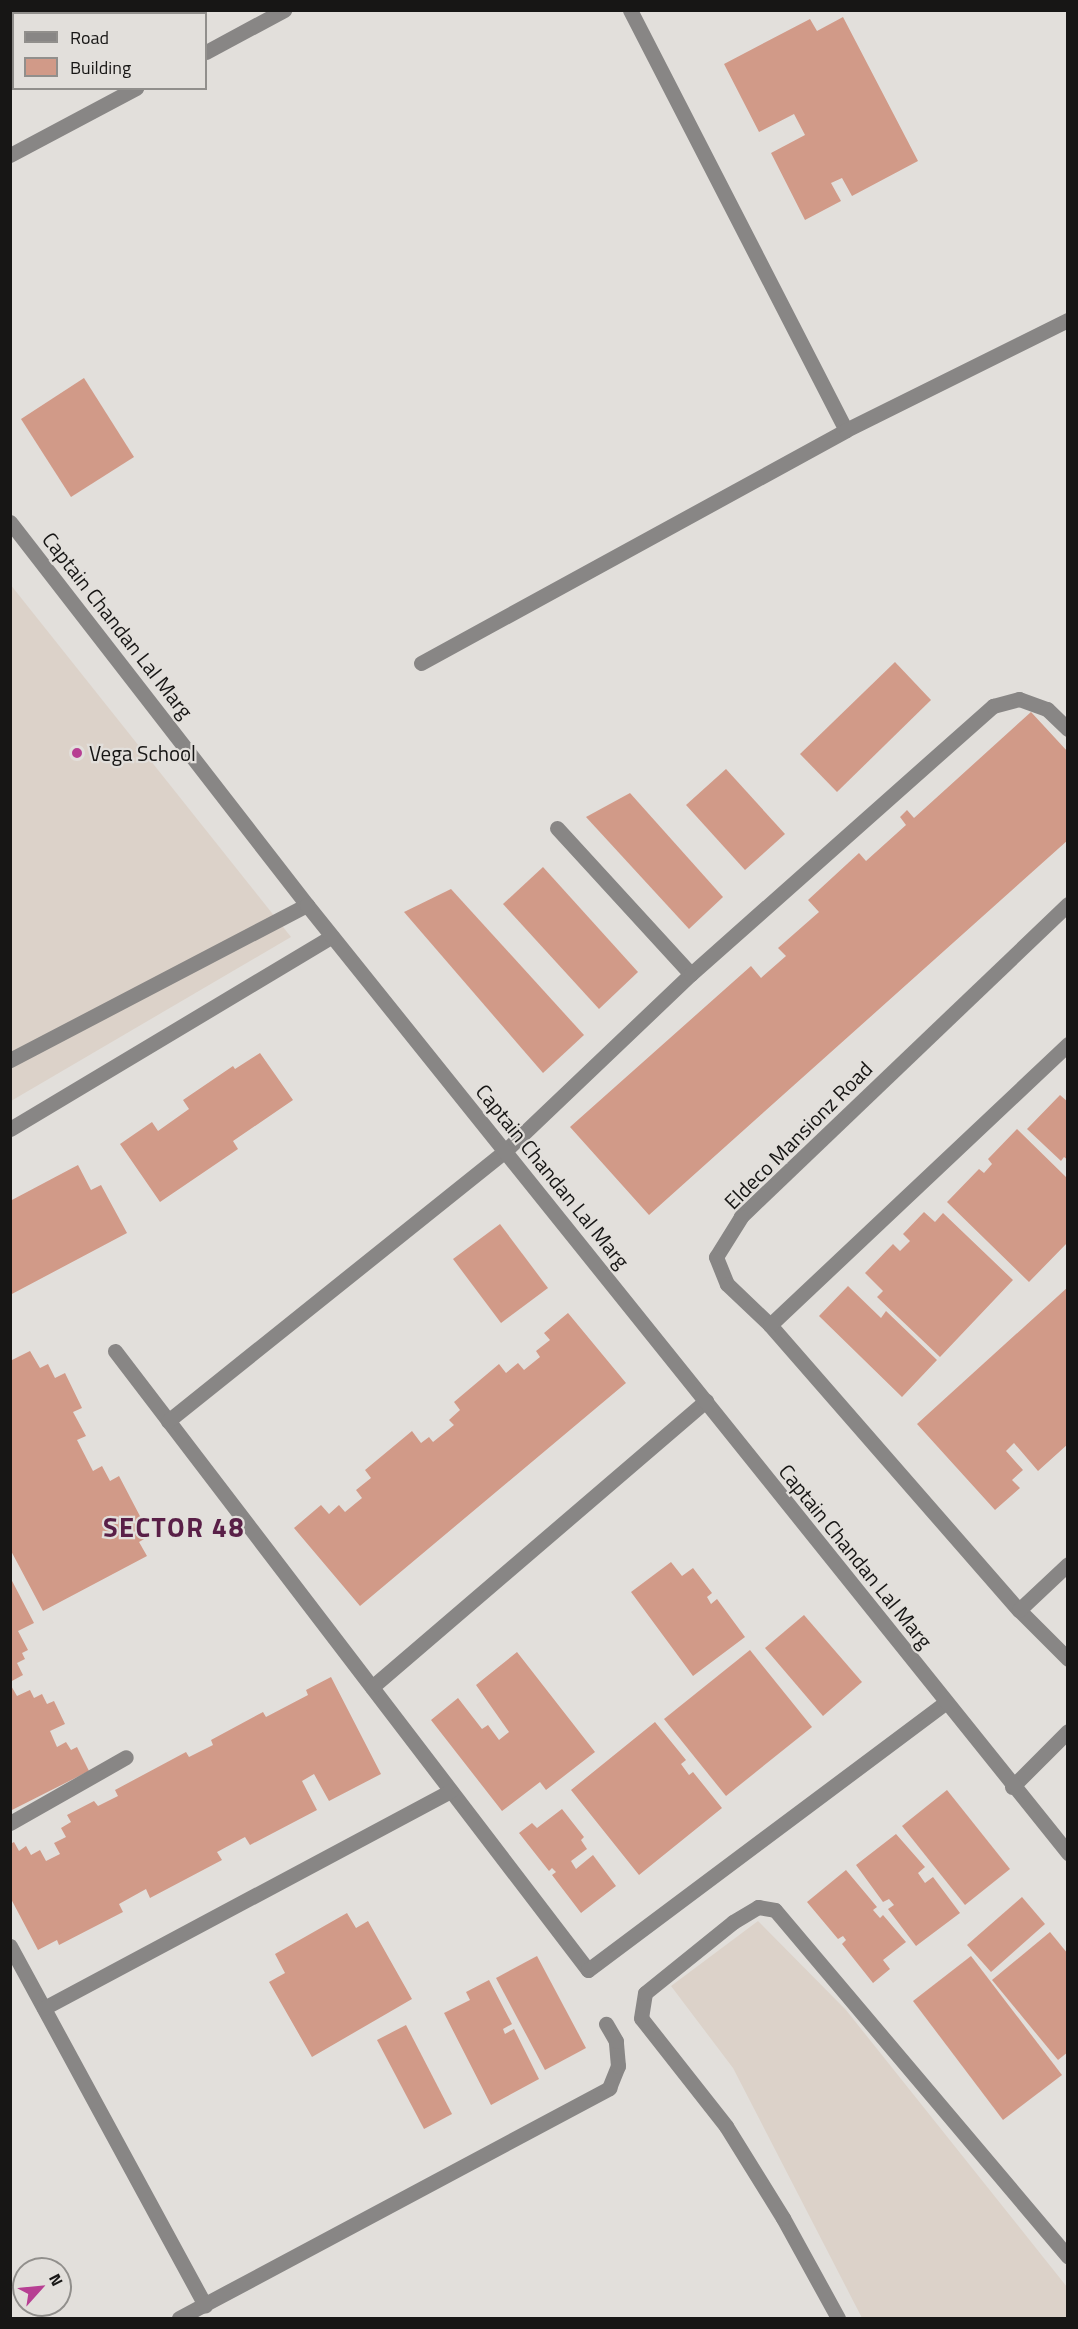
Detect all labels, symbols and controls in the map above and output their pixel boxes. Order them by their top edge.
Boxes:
legend [12,12,207,90]
text: Road [70,24,109,51]
text: Building [70,54,131,81]
street label: Captain Chandan Lal Marg [37,527,199,723]
place label: Vega School [89,740,196,766]
marker: Vega School [70,746,84,760]
street label: Eldeco Mansionz Road [719,1056,877,1214]
street label: Captain Chandan Lal Marg [471,1079,635,1273]
street label: Captain Chandan Lal Marg [774,1459,938,1653]
district label: SECTOR 48 [103,1511,245,1543]
north arrow [12,2257,72,2317]
text: N [43,2269,69,2290]

